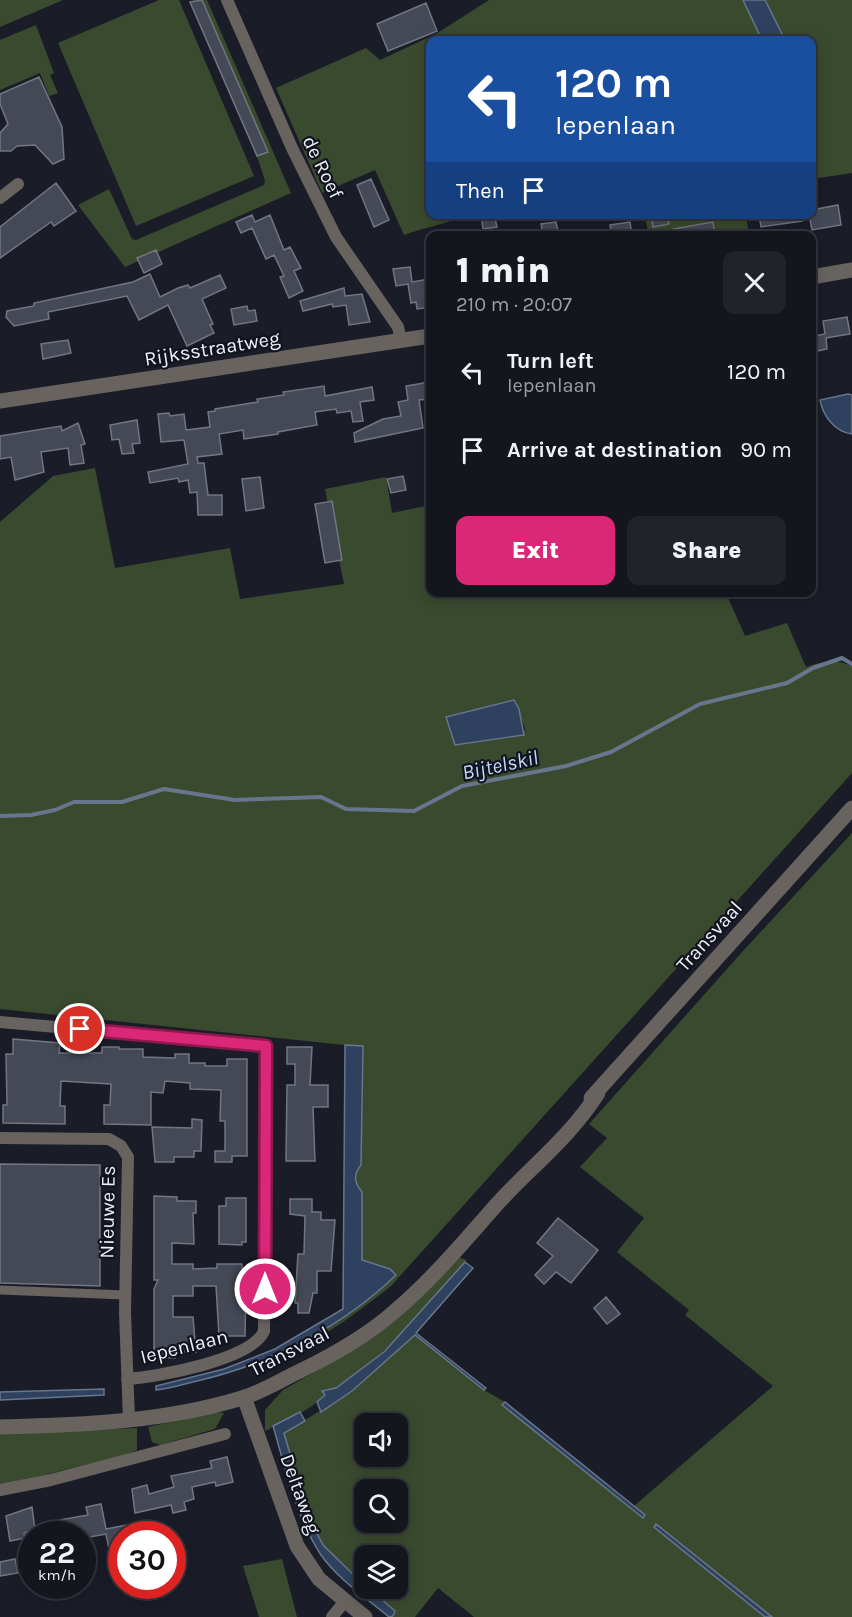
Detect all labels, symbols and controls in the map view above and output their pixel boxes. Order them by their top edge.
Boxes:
text: 120 m [555,58,672,108]
icon: left [456,60,534,138]
text: Iepenlaan [555,109,676,141]
street label: de Roef [297,132,348,203]
icon: arrive [517,174,550,207]
text: Then [456,178,505,204]
text: 1 min [456,249,550,291]
button: close [723,251,786,314]
text: 210 m · 20:07 [456,293,572,316]
street label: Rijksstraatweg [143,326,282,371]
text: Turn left [507,348,594,374]
icon: left [456,356,489,389]
text: 120 m [727,359,786,385]
text: Iepenlaan [507,374,597,397]
icon: arrive [456,434,489,467]
text: Arrive at destination [507,437,722,463]
text: 90 m [740,437,792,463]
button: Exit [456,516,615,585]
button: Share [627,516,786,585]
water label: Bijtelskil [460,745,540,785]
street label: Transvaal [672,896,747,976]
pin [54,1003,105,1054]
icon: arrive [63,1012,96,1045]
street label: Nieuwe Es [95,1165,120,1259]
position arrow [233,1257,297,1321]
street label: Transvaal [245,1321,333,1381]
street label: Iepenlaan [138,1324,230,1368]
map controls [354,1413,408,1599]
button: sound [354,1413,408,1467]
street label: Deltaweg [275,1451,326,1537]
button: search [354,1479,408,1533]
speed limit sign: 30 [108,1521,186,1599]
text: 22 [39,1535,75,1571]
button: layers [354,1545,408,1599]
text: km/h [38,1566,76,1584]

